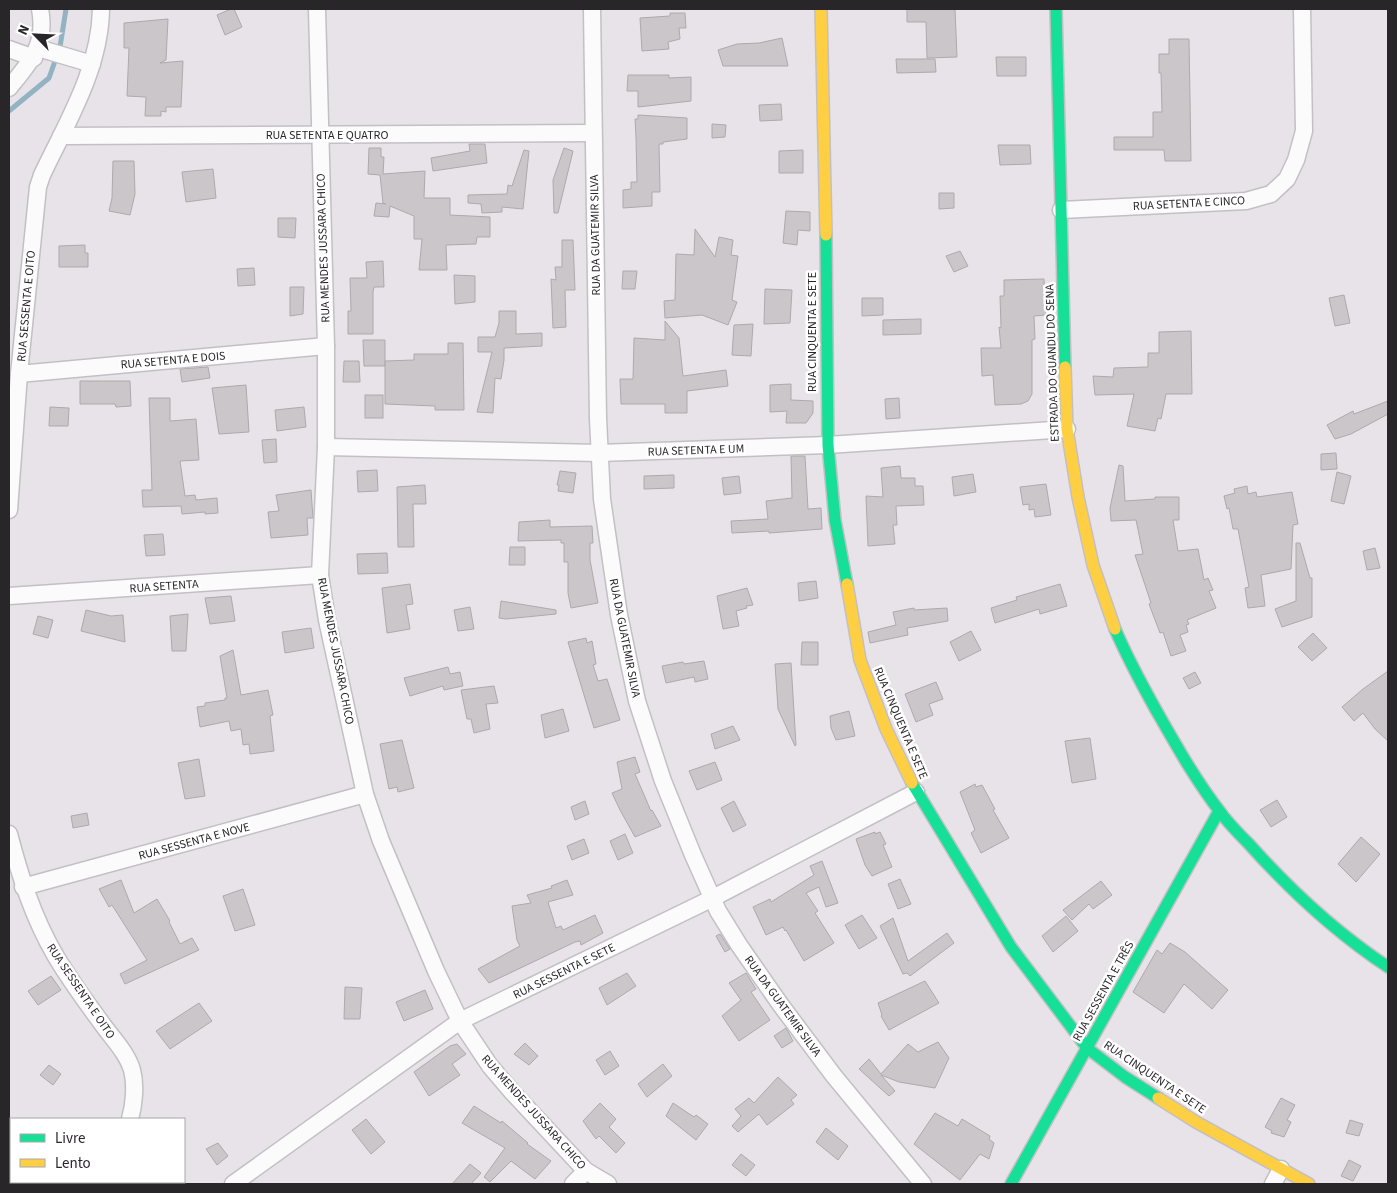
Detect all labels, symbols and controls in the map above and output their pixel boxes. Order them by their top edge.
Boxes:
north arrow [10,10,60,60]
text: N [13,22,35,38]
street label: RUA SETENTA E QUATRO [266,127,388,144]
street label: RUA MENDES JUSSARA CHICO [312,173,335,323]
street label: RUA DA GUATEMIR SILVA [586,174,605,296]
street label: RUA SETENTA E CINCO [1132,192,1246,215]
street label: RUA SESSENTA E OITO [13,250,40,362]
street label: RUA CINQUENTA E SETE [804,272,821,392]
street label: ESTRADA DO GUANDU DO SENA [1041,283,1064,442]
street label: RUA SETENTA E DOIS [120,347,226,374]
street label: RUA SETENTA E UM [647,440,745,461]
street label: RUA SETENTA [129,576,200,597]
street label: RUA MENDES JUSSARA CHICO [313,576,358,726]
street label: RUA DA GUATEMIR SILVA [605,577,645,700]
street label: RUA CINQUENTA E SETE [869,665,932,782]
street label: RUA SESSENTA E NOVE [137,818,252,865]
street label: RUA SESSENTA E TRÊS [1069,938,1138,1044]
street label: RUA SESSENTA E SETE [510,939,618,1004]
street label: RUA SESSENTA E OITO [42,940,119,1042]
street label: RUA DA GUATEMIR SILVA [740,952,825,1061]
street label: RUA CINQUENTA E SETE [1100,1037,1209,1118]
street label: RUA MENDES JUSSARA CHICO [477,1051,590,1173]
legend [10,1118,185,1183]
text: Livre [55,1128,85,1149]
text: Lento [55,1153,91,1174]

